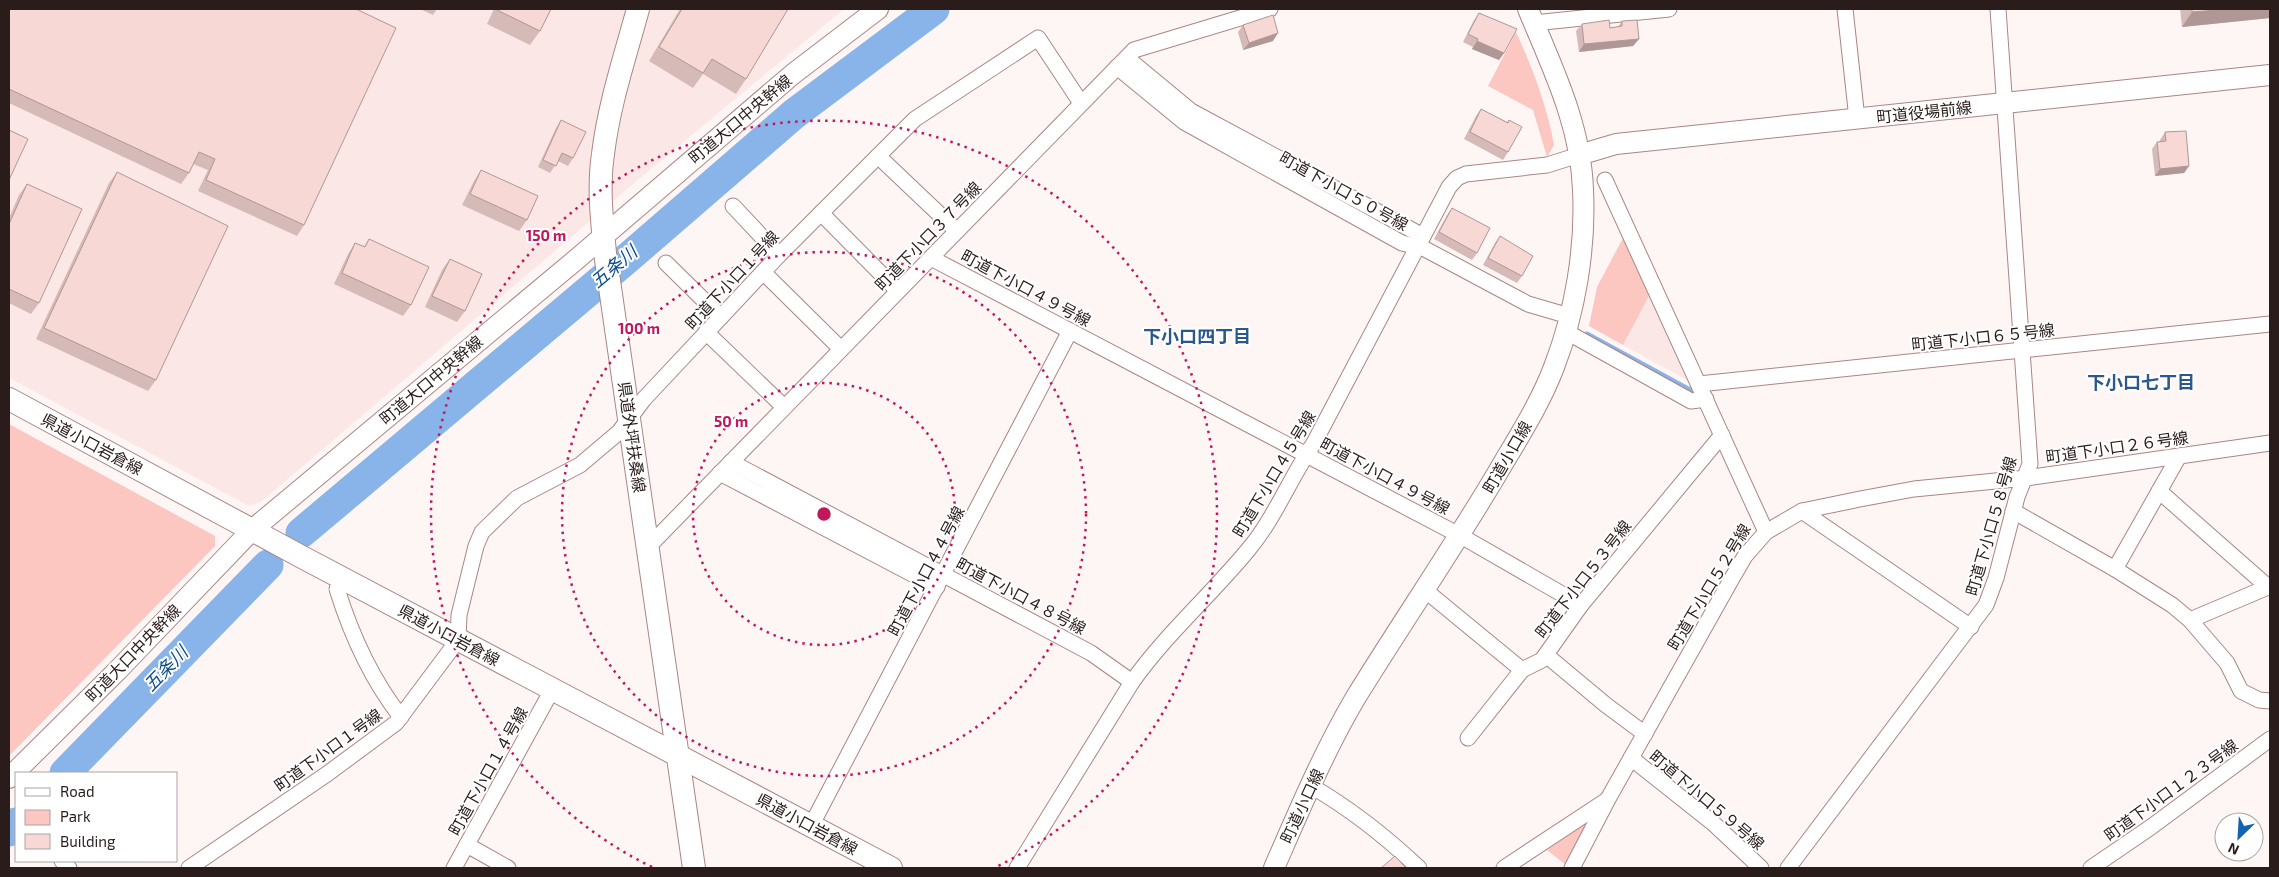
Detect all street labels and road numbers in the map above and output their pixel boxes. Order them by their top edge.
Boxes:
street label: 町道大口中央幹線 [685,70,795,167]
street label: 町道役場前線 [1875,97,1973,126]
street label: 町道下小口５０号線 [1277,147,1412,234]
street label: 町道下小口３７号線 [871,177,984,294]
street label: 町道下小口１号線 [681,226,782,333]
street label: 町道下小口４９号線 [958,245,1094,330]
street label: 町道下小口６５号線 [1910,320,2056,353]
street label: 町道大口中央幹線 [376,331,486,428]
street label: 県道外坪扶桑線 [615,380,650,494]
street label: 町道下小口４５号線 [1228,407,1319,540]
street label: 県道小口岩倉線 [38,409,146,478]
street label: 町道小口線 [1478,417,1535,496]
street label: 町道下小口２６号線 [2044,427,2190,466]
street label: 町道下小口４９号線 [1317,433,1453,518]
street label: 町道下小口５８号線 [1962,454,2019,598]
street label: 町道下小口４４号線 [883,503,968,639]
street label: 町道下小口５３号線 [1531,516,1634,641]
street label: 町道下小口５２号線 [1663,520,1754,653]
street label: 町道下小口４８号線 [953,553,1089,638]
street label: 町道大口中央幹線 [81,600,184,705]
street label: 県道小口岩倉線 [395,600,503,669]
street label: 町道下小口１４号線 [444,703,531,838]
street label: 町道下小口１号線 [270,704,385,795]
street label: 町道下小口１２３号線 [2100,735,2241,844]
street label: 町道下小口５９号線 [1646,746,1769,853]
street label: 町道小口線 [1276,766,1327,846]
street label: 県道小口岩倉線 [753,789,861,858]

